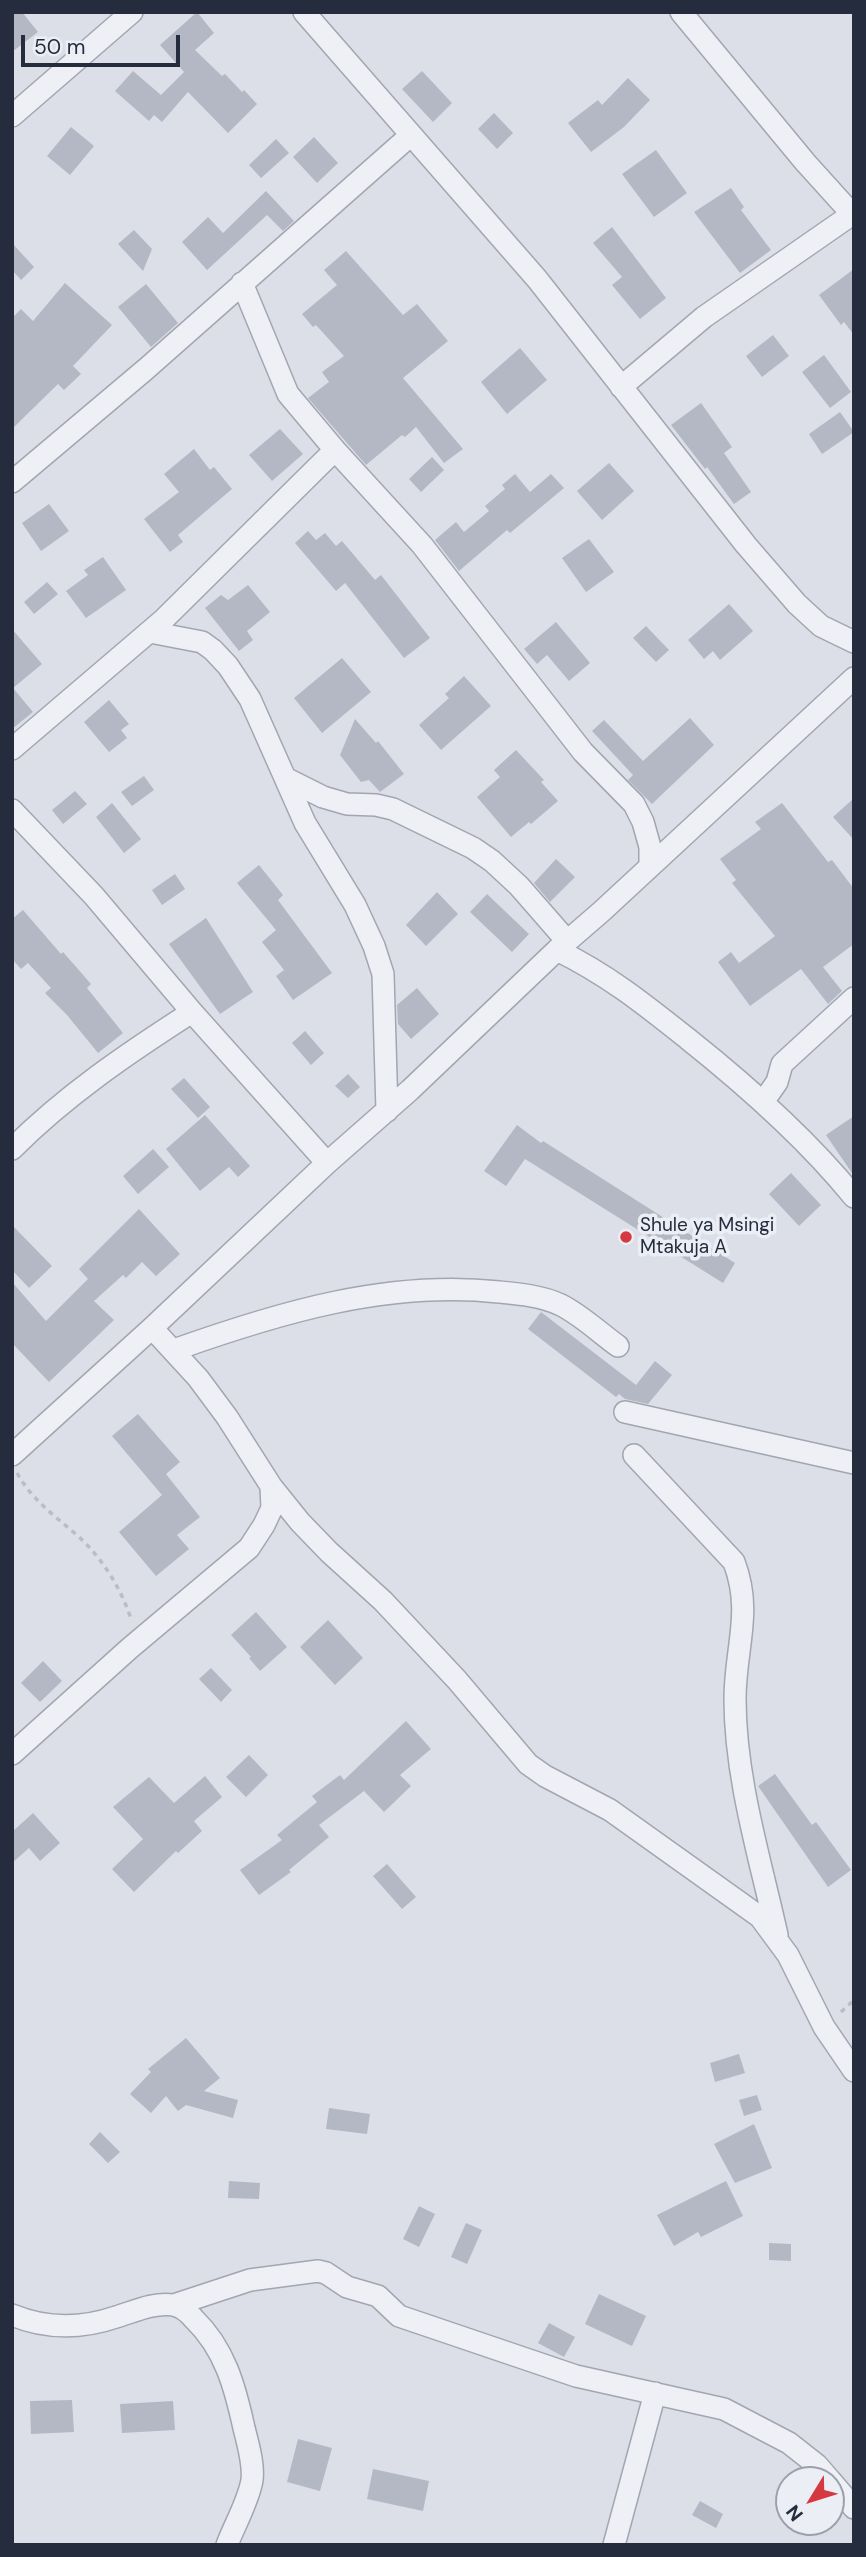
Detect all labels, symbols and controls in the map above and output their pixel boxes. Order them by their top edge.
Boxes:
scale bar [24,21,184,65]
text: 50 m [34,33,85,61]
place label: Shule ya Msingi Mtakuja A [640,1215,774,1259]
marker: Shule ya Msingi Mtakuja A [618,1229,634,1245]
north arrow [775,2466,845,2536]
text: N [781,2500,809,2526]

